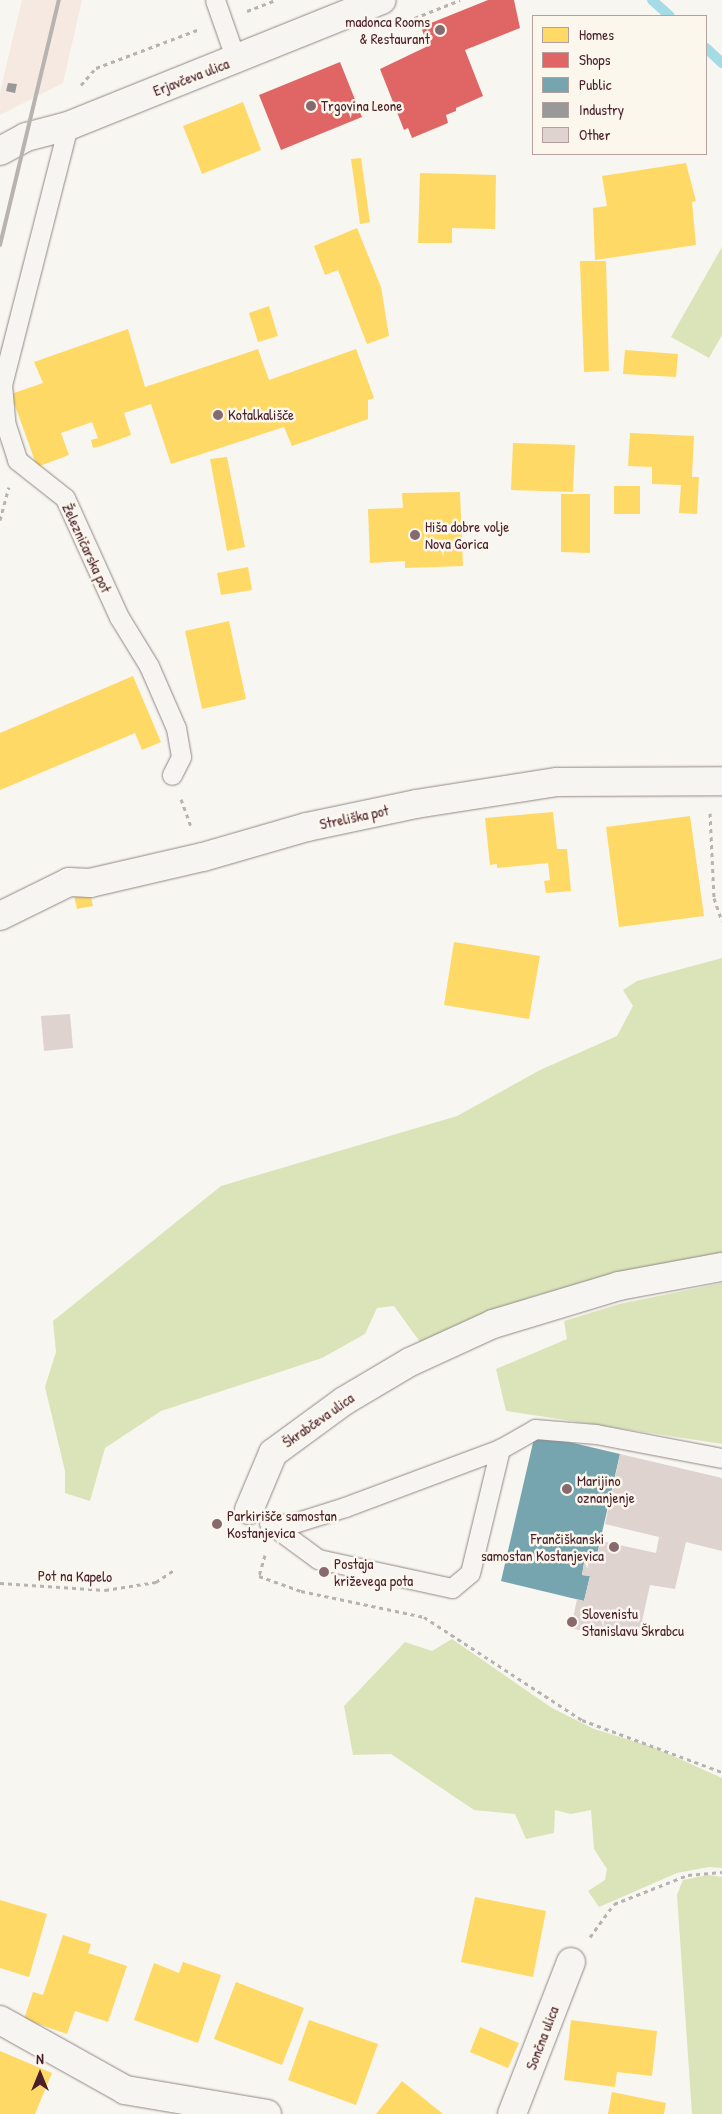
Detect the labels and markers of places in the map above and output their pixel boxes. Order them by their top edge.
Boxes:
place label: madonca Rooms & Restaurant [345,12,430,47]
marker: madonca Rooms & Restaurant [434,24,446,36]
place label: Trgovina Leone [321,97,402,115]
marker: Trgovina Leone [305,100,317,112]
place label: Kotalkališče [228,406,294,424]
marker: Kotalkališče [212,409,224,421]
place label: Hiša dobre volje Nova Gorica [425,517,509,552]
marker: Hiša dobre volje Nova Gorica [409,529,421,541]
place label: Marijino oznanjenje [577,1471,635,1506]
marker: Marijino oznanjenje [561,1483,573,1495]
place label: Parkirišče samostan Kostanjevica [227,1506,337,1541]
marker: Parkirišče samostan Kostanjevica [211,1518,223,1530]
place label: Frančiškanski samostan Kostanjevica [481,1529,604,1564]
marker: Frančiškanski samostan Kostanjevica [608,1541,620,1553]
place label: Postaja križevega pota [334,1554,413,1589]
marker: Postaja križevega pota [318,1566,330,1578]
place label: Slovenistu Stanislavu Škrabcu [582,1604,684,1639]
marker: Slovenistu Stanislavu Škrabcu [566,1616,578,1628]

